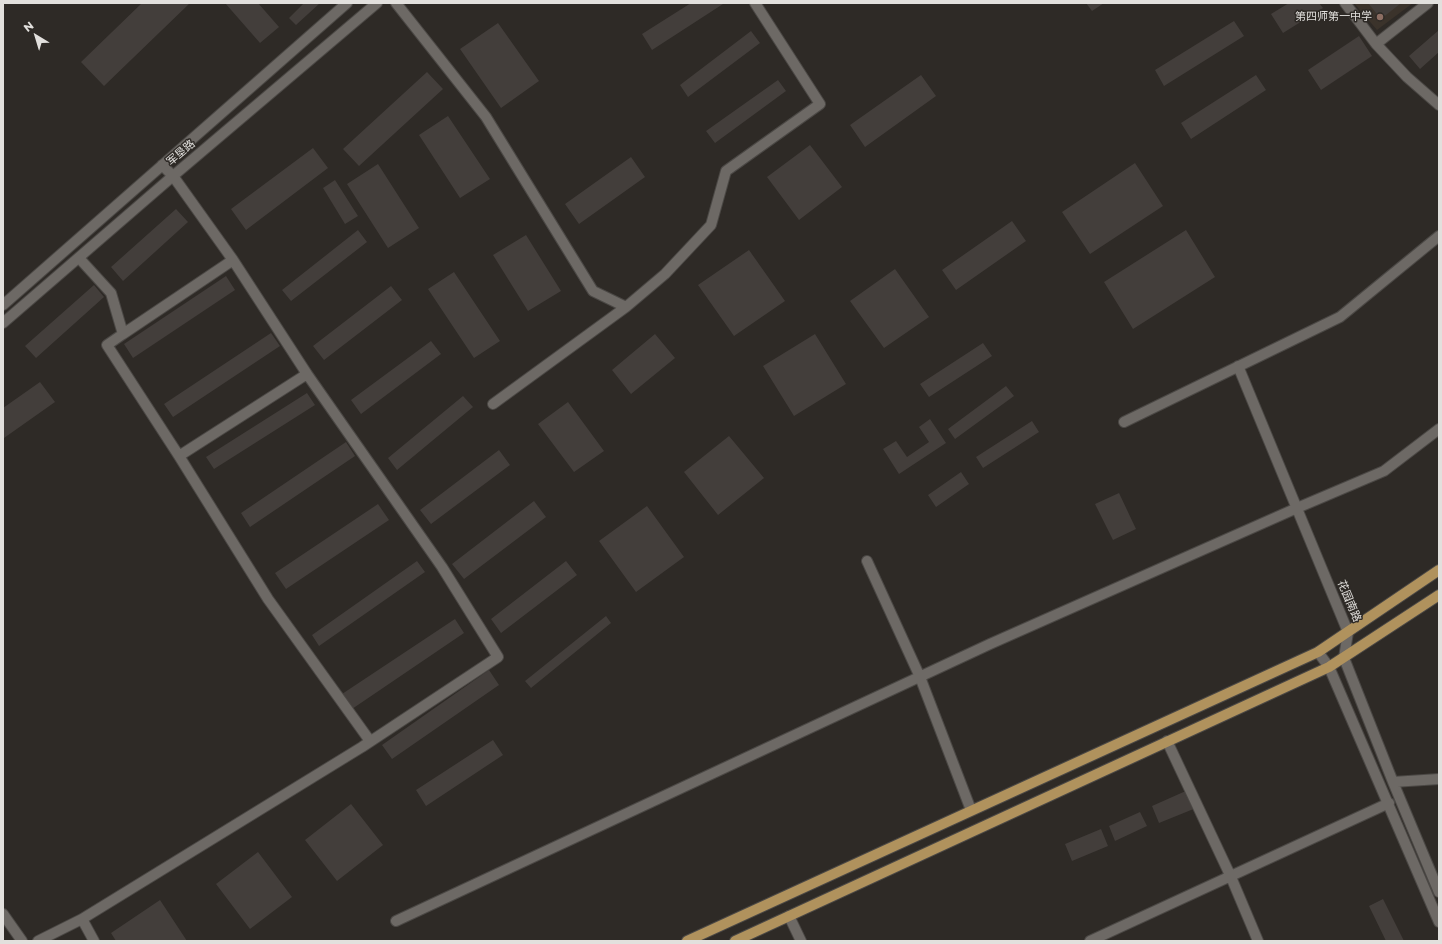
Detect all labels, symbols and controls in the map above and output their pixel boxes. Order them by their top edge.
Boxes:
place label: 第四师第一中学 [1295,10,1372,24]
marker: 第四师第一中学 [1375,12,1385,22]
north arrow [16,16,56,56]
text: N [21,18,36,35]
street label: 军垦路 [164,137,198,169]
street label: 花园南路 [1334,578,1364,624]

